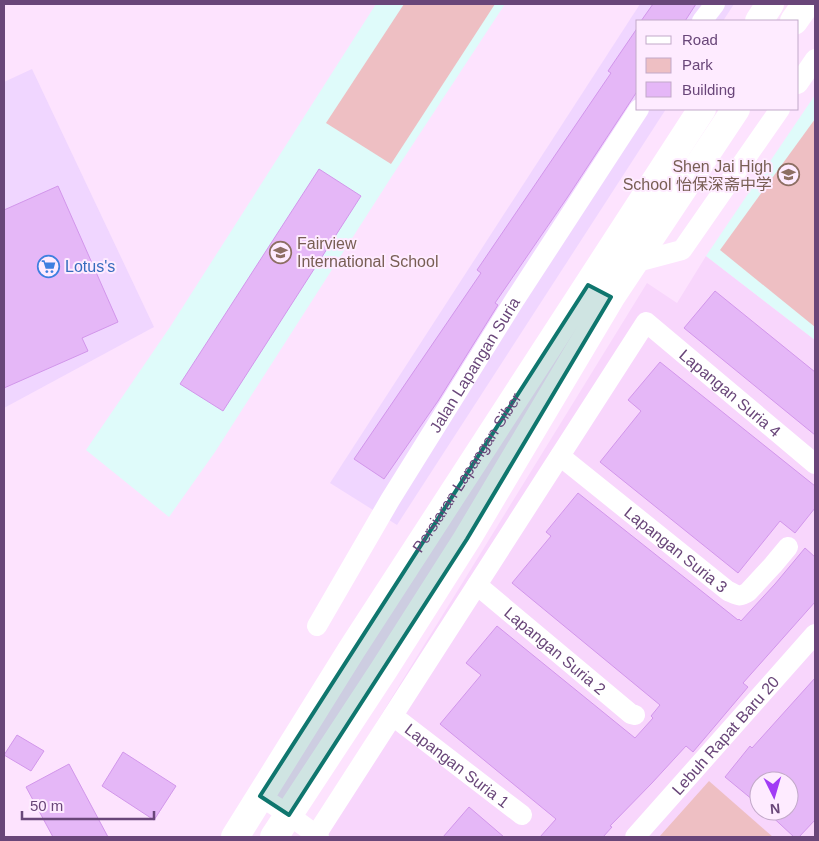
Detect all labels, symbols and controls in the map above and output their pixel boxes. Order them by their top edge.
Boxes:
legend [636,20,799,110]
text: Road [682,31,718,48]
text: Park [682,56,713,73]
text: Building [682,81,735,98]
place label: Shen Jai High School 怡保深斋中学 [623,158,772,193]
school or university icon: Shen Jai High School 怡保深斋中学 [776,163,800,187]
place label: Fairview International School [297,235,438,270]
school or university icon: Fairview International School [269,240,293,264]
supermarket icon: Lotus's [37,254,61,278]
place label: Lotus's [65,258,115,275]
street label: Jalan Lapangan Suria [426,294,523,436]
street label: Lapangan Suria 4 [676,346,784,440]
street label: Persiaran Lapangan Siber [409,389,525,555]
street label: Lapangan Suria 3 [621,503,731,596]
street label: Lapangan Suria 2 [501,604,609,698]
street label: Lebuh Rapat Baru 20 [669,673,783,798]
street label: Lapangan Suria 1 [402,720,512,811]
north arrow [749,771,799,821]
scale bar [22,788,155,820]
text: 50 m [30,797,63,814]
text: N [769,801,781,817]

